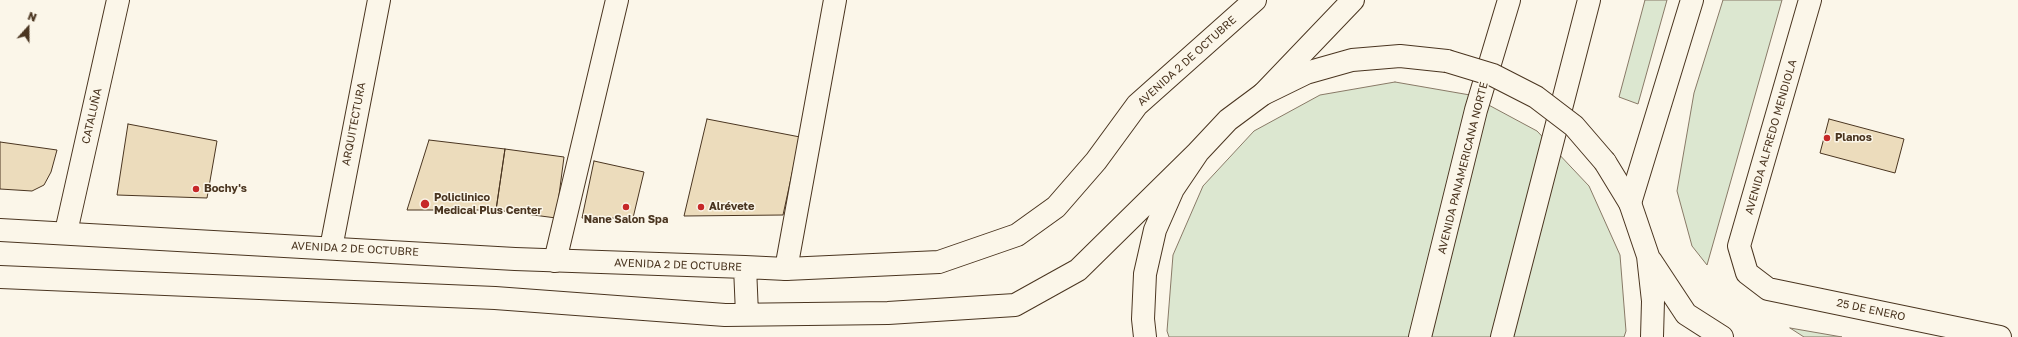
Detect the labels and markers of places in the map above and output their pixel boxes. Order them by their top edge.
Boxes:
place label: Planos [1835,131,1872,145]
marker: Planos [1822,133,1832,143]
place label: Bochy's [204,182,247,196]
marker: Bochy's [191,184,201,194]
place label: Policlinico Medical Plus Center [434,191,542,217]
marker: Policlinico Medical Plus Center [419,198,431,210]
place label: Alrévete [709,200,754,214]
marker: Nane Salon Spa [621,202,631,212]
marker: Alrévete [696,202,706,212]
place label: Nane Salon Spa [584,213,668,227]

